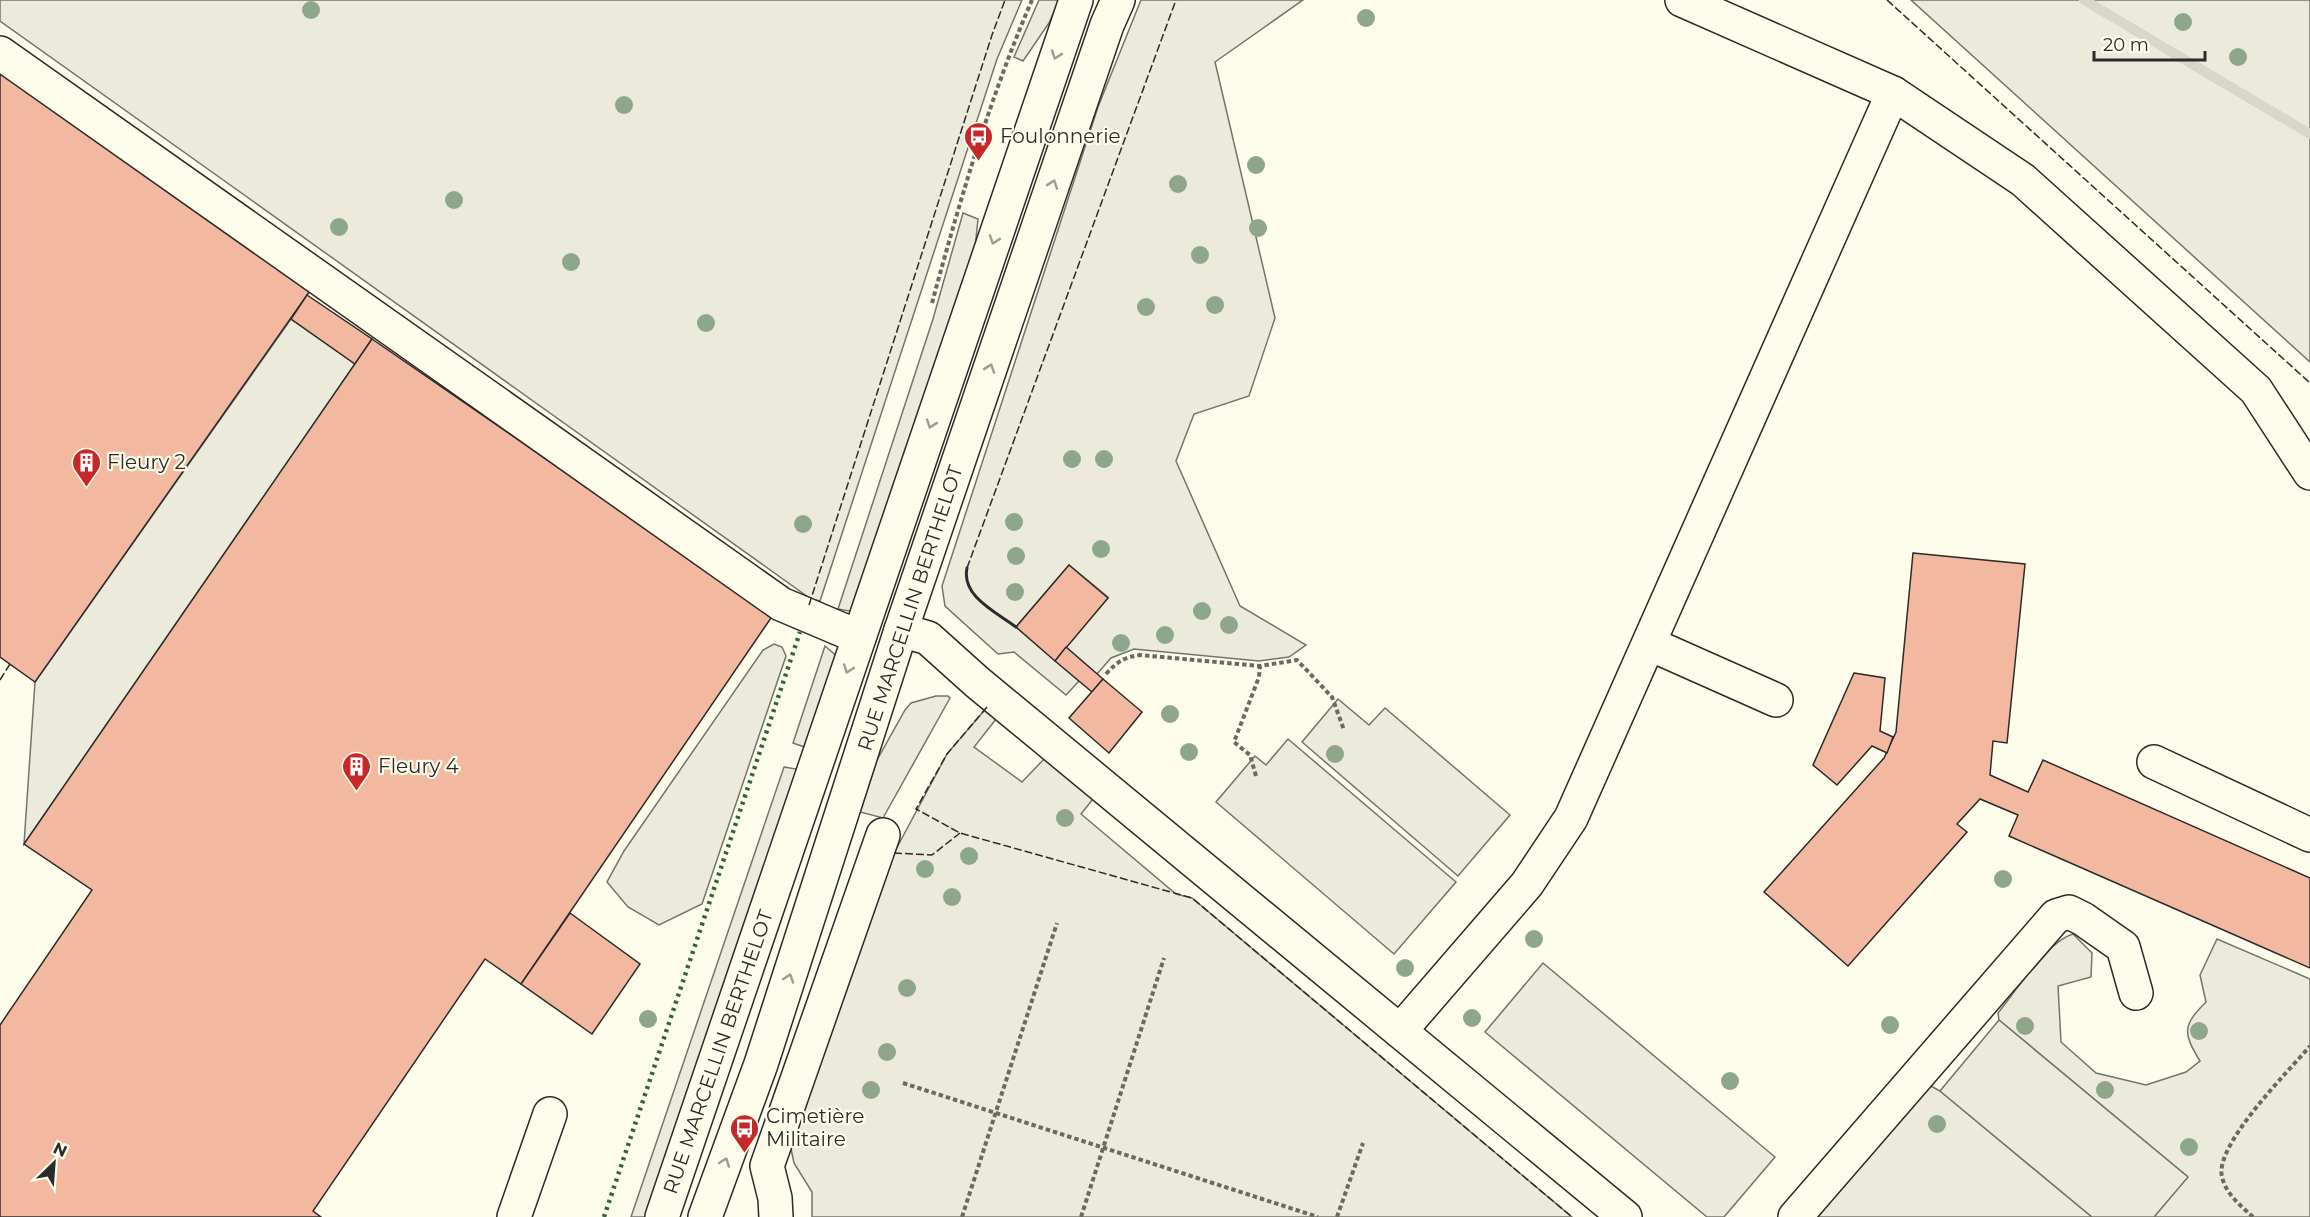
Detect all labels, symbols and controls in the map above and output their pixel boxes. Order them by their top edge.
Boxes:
scale bar [2094,24,2205,62]
text: 20 m [2103,34,2149,56]
one-way arrow [1051,49,1064,60]
bus stop icon: Foulonnerie [963,120,995,162]
place label: Foulonnerie [1000,124,1121,148]
one-way arrow [1046,179,1058,190]
one-way arrow [988,234,1001,245]
one-way arrow [983,364,995,374]
one-way arrow [926,418,939,429]
building icon: Fleury 2 [70,446,102,488]
place label: Fleury 2 [107,450,186,474]
street label: RUE MARCELLIN BERTHELOT [852,462,968,754]
one-way arrow [843,663,856,674]
building icon: Fleury 4 [341,750,373,792]
place label: Fleury 4 [378,754,459,778]
street label: RUE MARCELLIN BERTHELOT [658,906,778,1197]
one-way arrow [782,973,794,984]
place label: Cimetière Militaire [766,1104,864,1151]
bus stop icon: Cimetière Militaire [729,1112,761,1154]
north arrow [24,1133,84,1193]
text: N [50,1139,70,1161]
one-way arrow [717,1157,730,1168]

